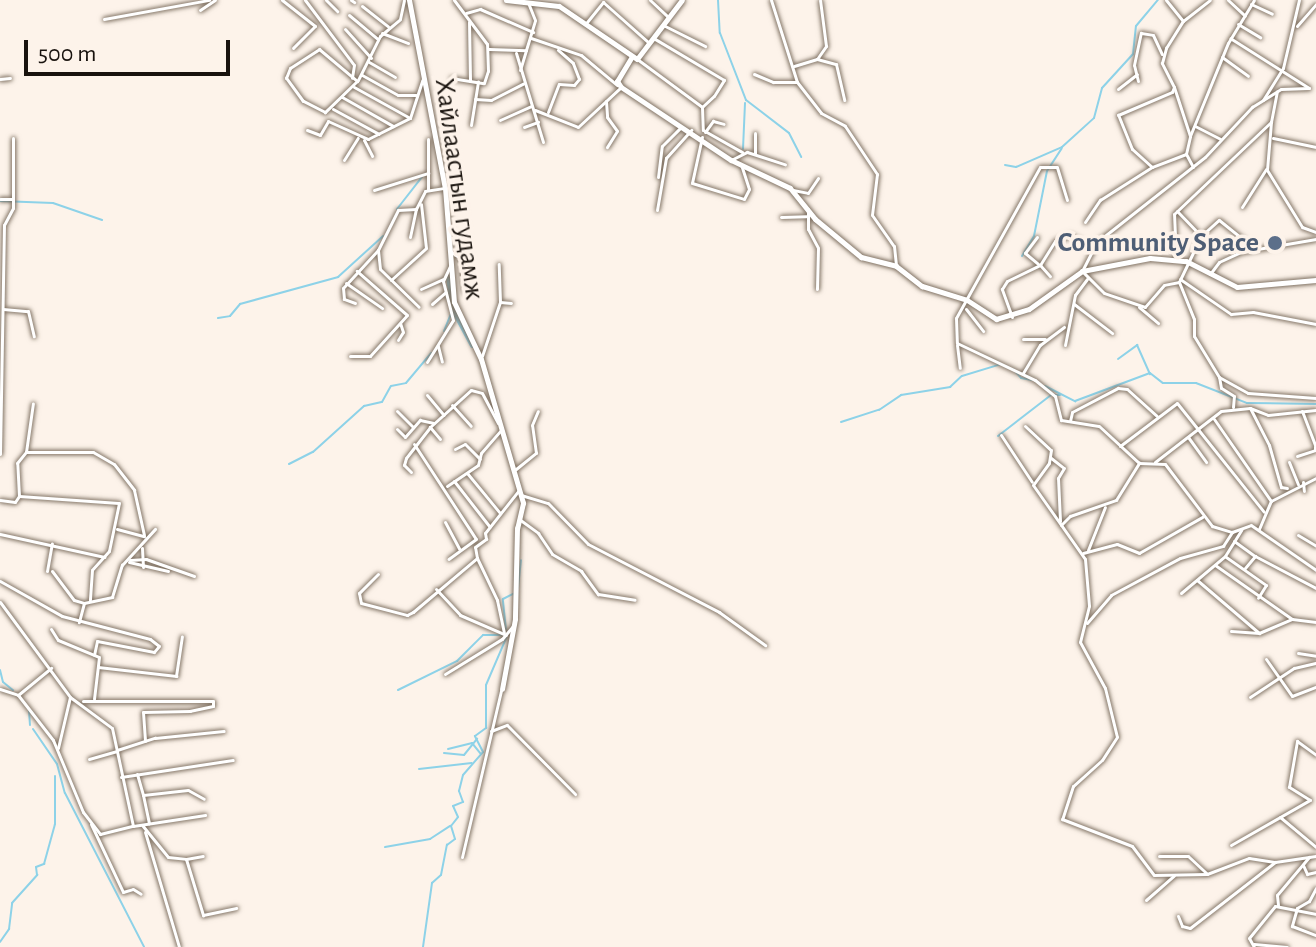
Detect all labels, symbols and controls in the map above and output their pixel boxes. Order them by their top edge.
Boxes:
scale bar [28,24,234,74]
text: 500 m [38,42,97,66]
street label: Хайлаастын гудамж [427,76,491,302]
place label: Community Space [1058,226,1259,260]
marker: Community Space [1266,234,1284,252]

